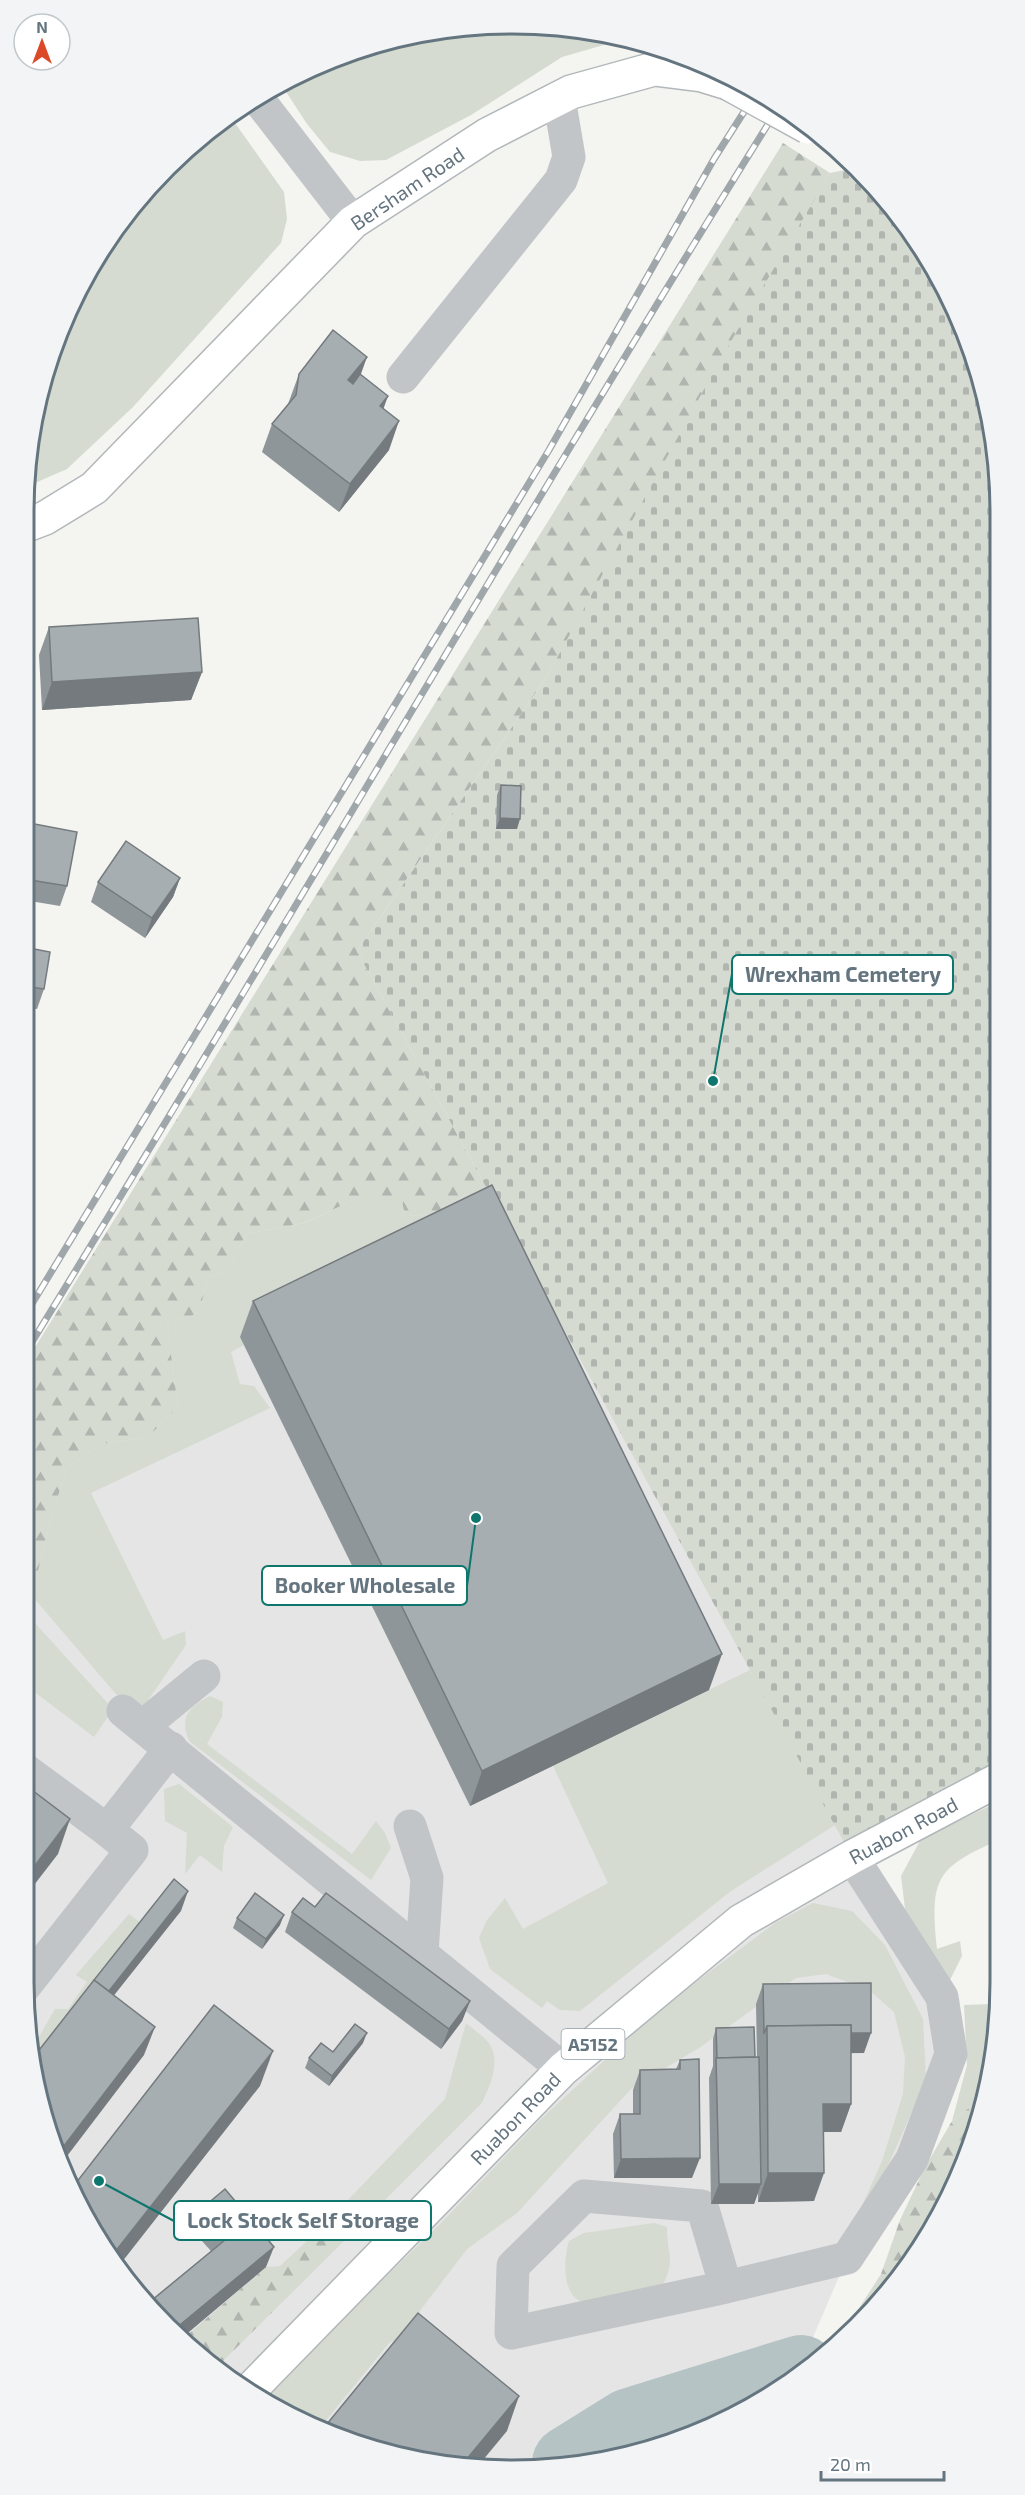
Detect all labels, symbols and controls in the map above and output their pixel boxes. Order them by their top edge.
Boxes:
north arrow [12,12,72,72]
text: N [36,17,48,36]
street label: Bersham Road [346,141,468,235]
callout: Wrexham Cemetery [732,955,953,994]
text: Wrexham Cemetery [745,961,941,987]
callout: Booker Wholesale [262,1566,467,1605]
text: Booker Wholesale [275,1572,455,1597]
street label: Ruabon Road [845,1791,961,1869]
road number: A5152 [562,2029,624,2059]
street label: Ruabon Road [465,2067,565,2169]
callout: Lock Stock Self Storage [174,2201,431,2240]
text: Lock Stock Self Storage [187,2207,419,2232]
scale bar [821,2444,944,2482]
text: 20 m [830,2453,871,2475]

